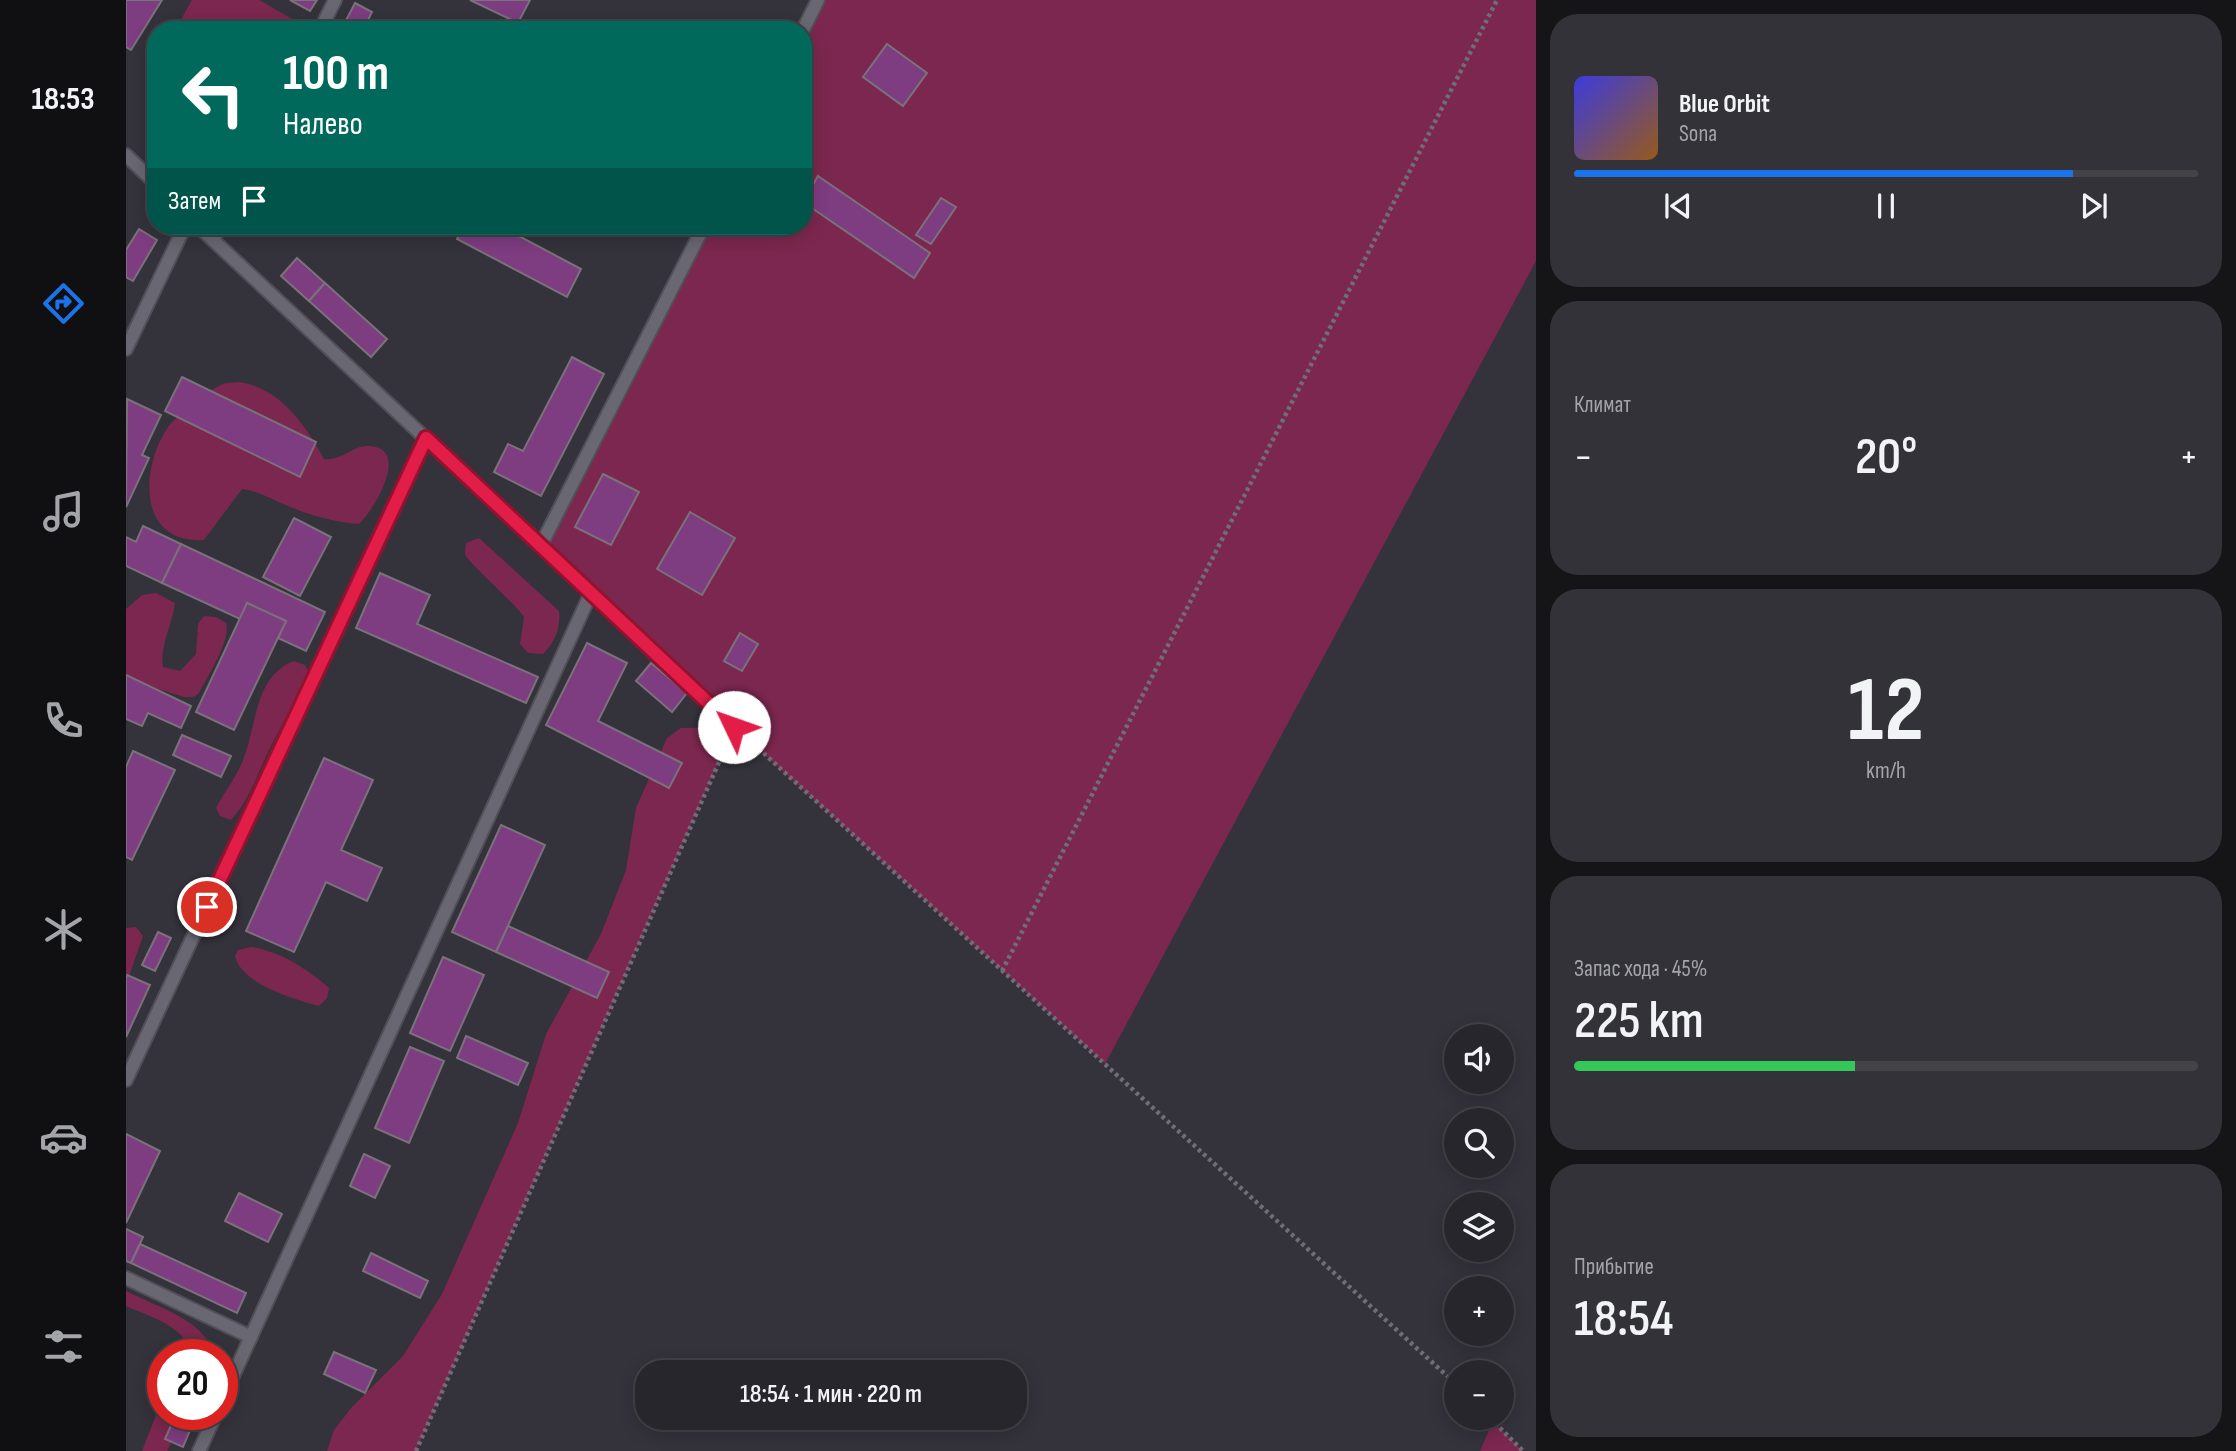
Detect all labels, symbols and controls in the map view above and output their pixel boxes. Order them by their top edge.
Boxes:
text: 100 m [283,45,389,104]
icon: left [168,49,259,140]
text: 18:53 [31,80,95,119]
text: Blue Orbit [1679,89,1770,120]
text: Налево [283,105,363,144]
text: Sona [1679,120,1717,148]
icon: arrive [235,182,273,220]
text: Затем [168,186,221,217]
icon: previous [1659,187,1697,225]
icon: pause [1867,187,1905,225]
icon: next [2075,187,2113,225]
icon: directions [39,279,88,328]
text: Климат [1574,391,1631,419]
text: 20° [1855,426,1917,489]
text: − [1574,435,1593,480]
text: + [2179,435,2198,480]
icon: music [39,487,88,536]
text: 12 [1848,657,1924,766]
position arrow [697,690,771,764]
icon: phone [39,696,88,745]
text: km/h [1866,757,1906,785]
pin [177,877,237,937]
icon: arrive [188,888,226,926]
icon: climate [39,905,88,954]
text: Запас хода · 45% [1574,955,1707,983]
text: 225 km [1574,990,1704,1053]
map controls [1444,1024,1514,1430]
button: sound [1444,1024,1514,1094]
button: search [1444,1108,1514,1178]
icon: car [39,1113,88,1162]
button: layers [1444,1192,1514,1262]
text: Прибытие [1574,1253,1654,1281]
button: + [1444,1276,1514,1346]
text: 18:54 [1574,1288,1673,1351]
icon: filters [39,1322,88,1371]
speed limit sign: 20 [147,1339,238,1430]
button: − [1444,1360,1514,1430]
text: 18:54 · 1 мин · 220 m [740,1379,922,1410]

